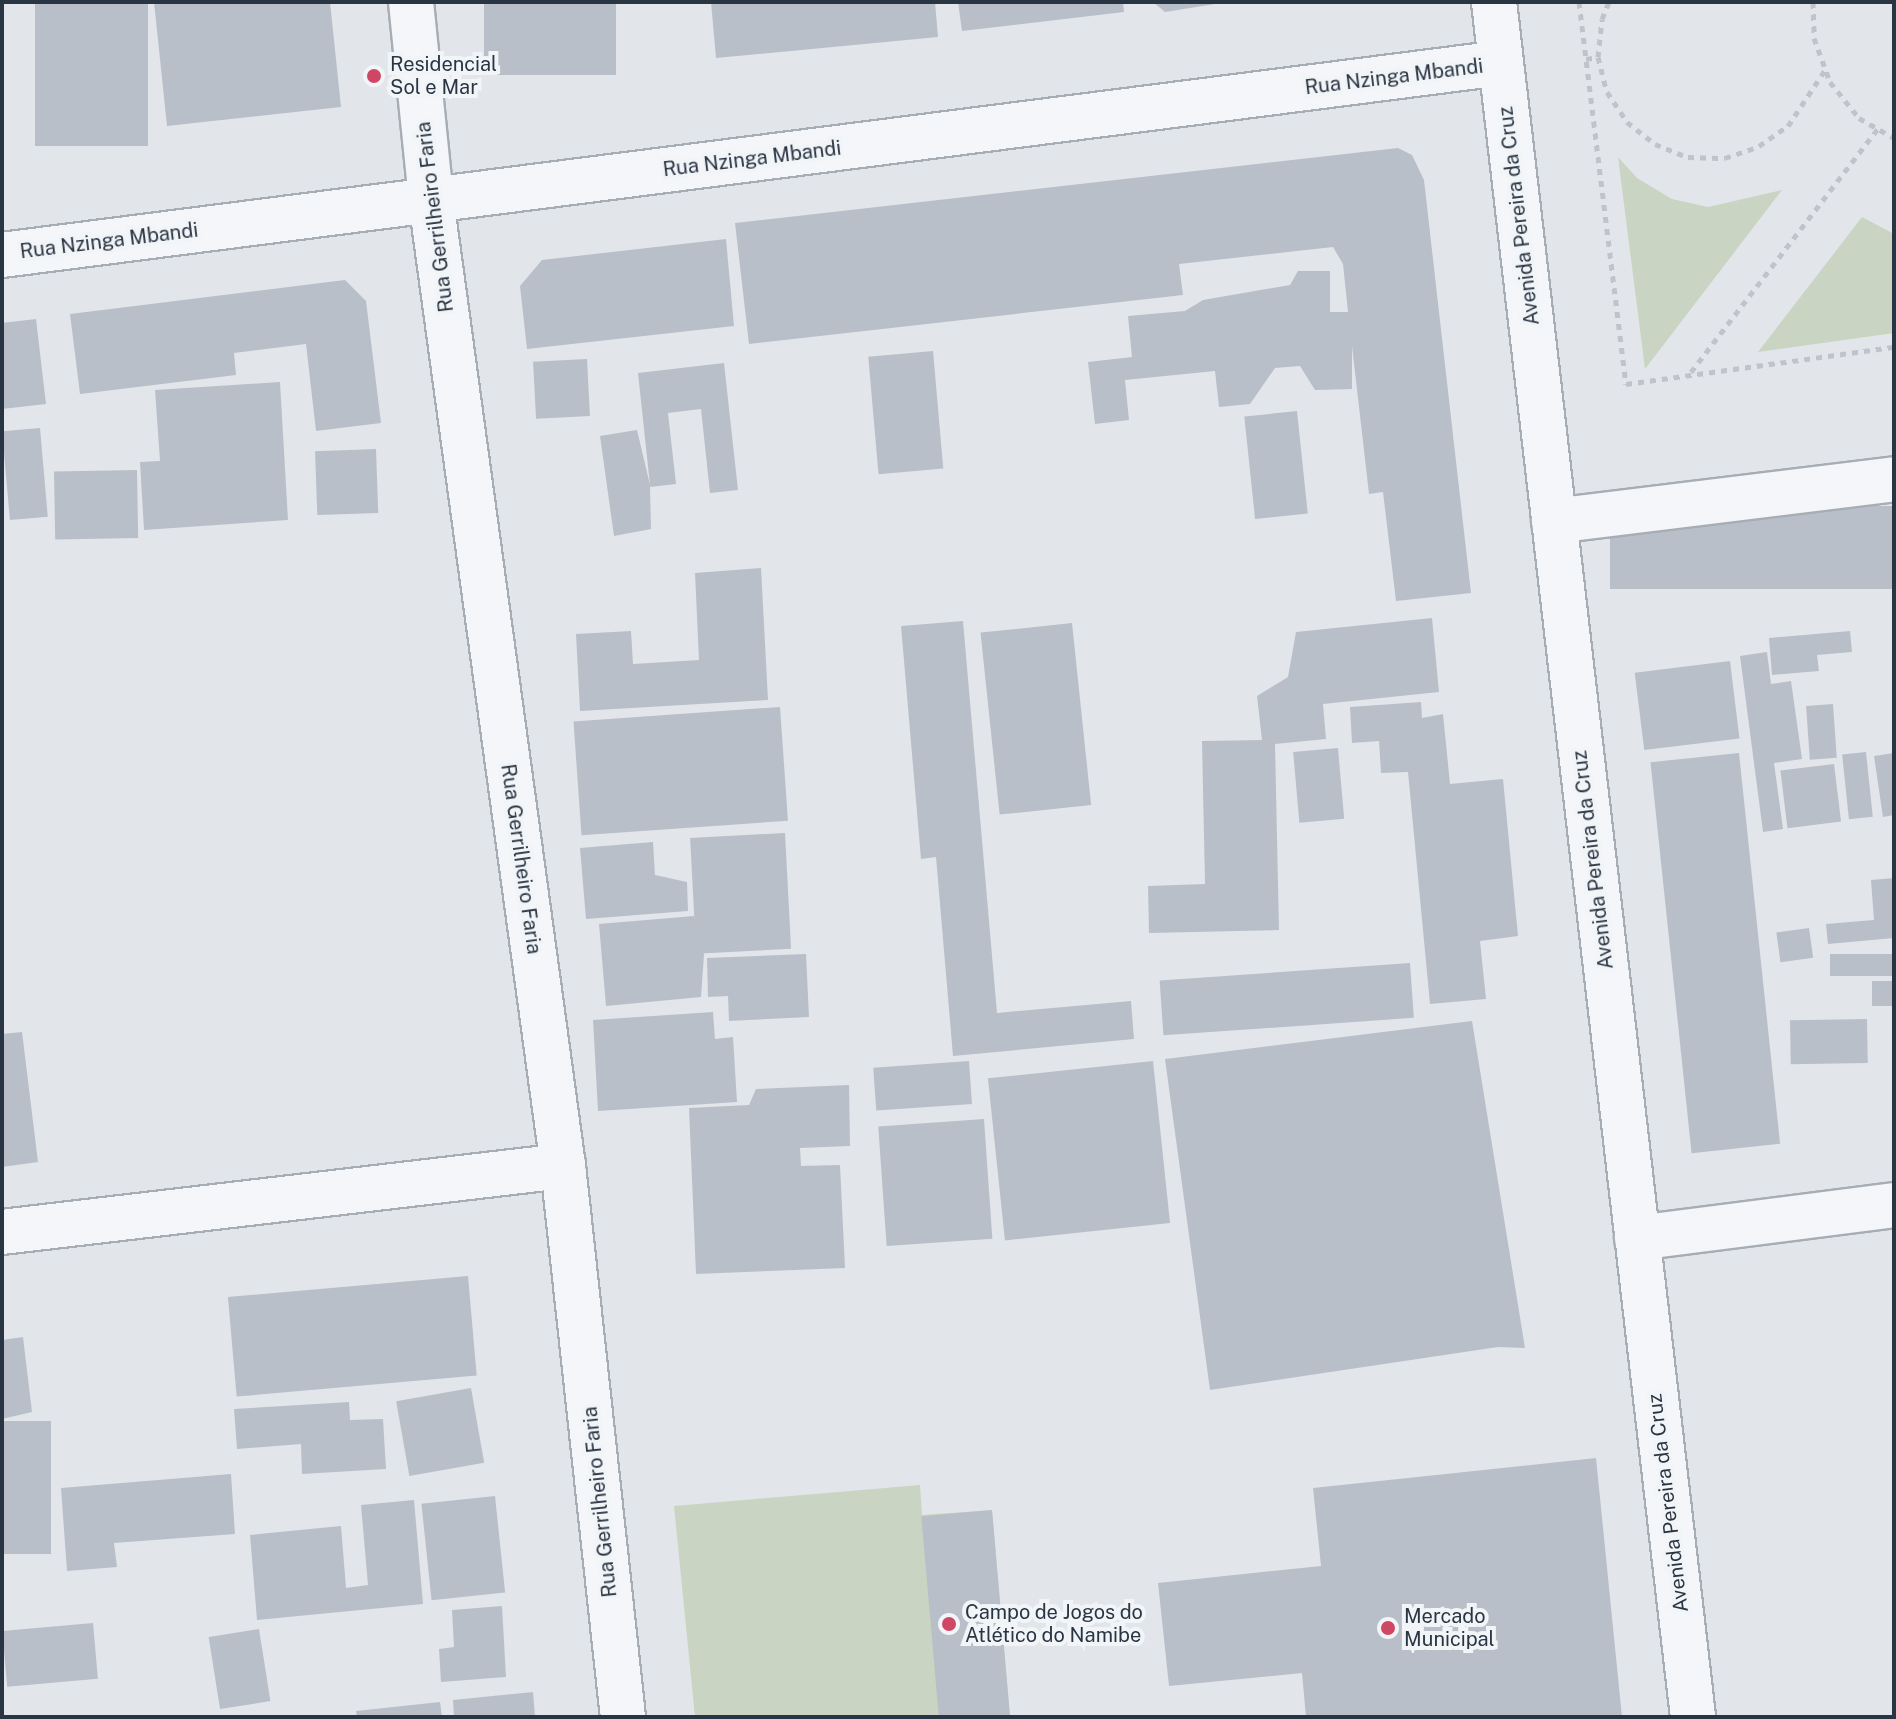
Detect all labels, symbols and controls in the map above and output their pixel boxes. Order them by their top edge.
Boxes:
place label: Residencial Sol e Mar [390,52,497,99]
street label: Rua Nzinga Mbandi [1304,54,1484,100]
marker: Residencial Sol e Mar [365,67,383,85]
street label: Avenida Pereira da Cruz [1494,105,1544,327]
street label: Rua Gerrilheiro Faria [411,120,459,314]
street label: Rua Nzinga Mbandi [662,136,842,182]
street label: Rua Nzinga Mbandi [19,218,199,264]
street label: Avenida Pereira da Cruz [1568,749,1618,971]
street label: Rua Gerrilheiro Faria [496,762,546,956]
street label: Avenida Pereira da Cruz [1643,1392,1693,1614]
street label: Rua Gerrilheiro Faria [578,1405,622,1599]
place label: Campo de Jogos do Atlético do Namibe [965,1600,1144,1647]
place label: Mercado Municipal [1404,1604,1495,1651]
marker: Campo de Jogos do Atlético do Namibe [940,1615,958,1633]
marker: Mercado Municipal [1379,1619,1397,1637]

